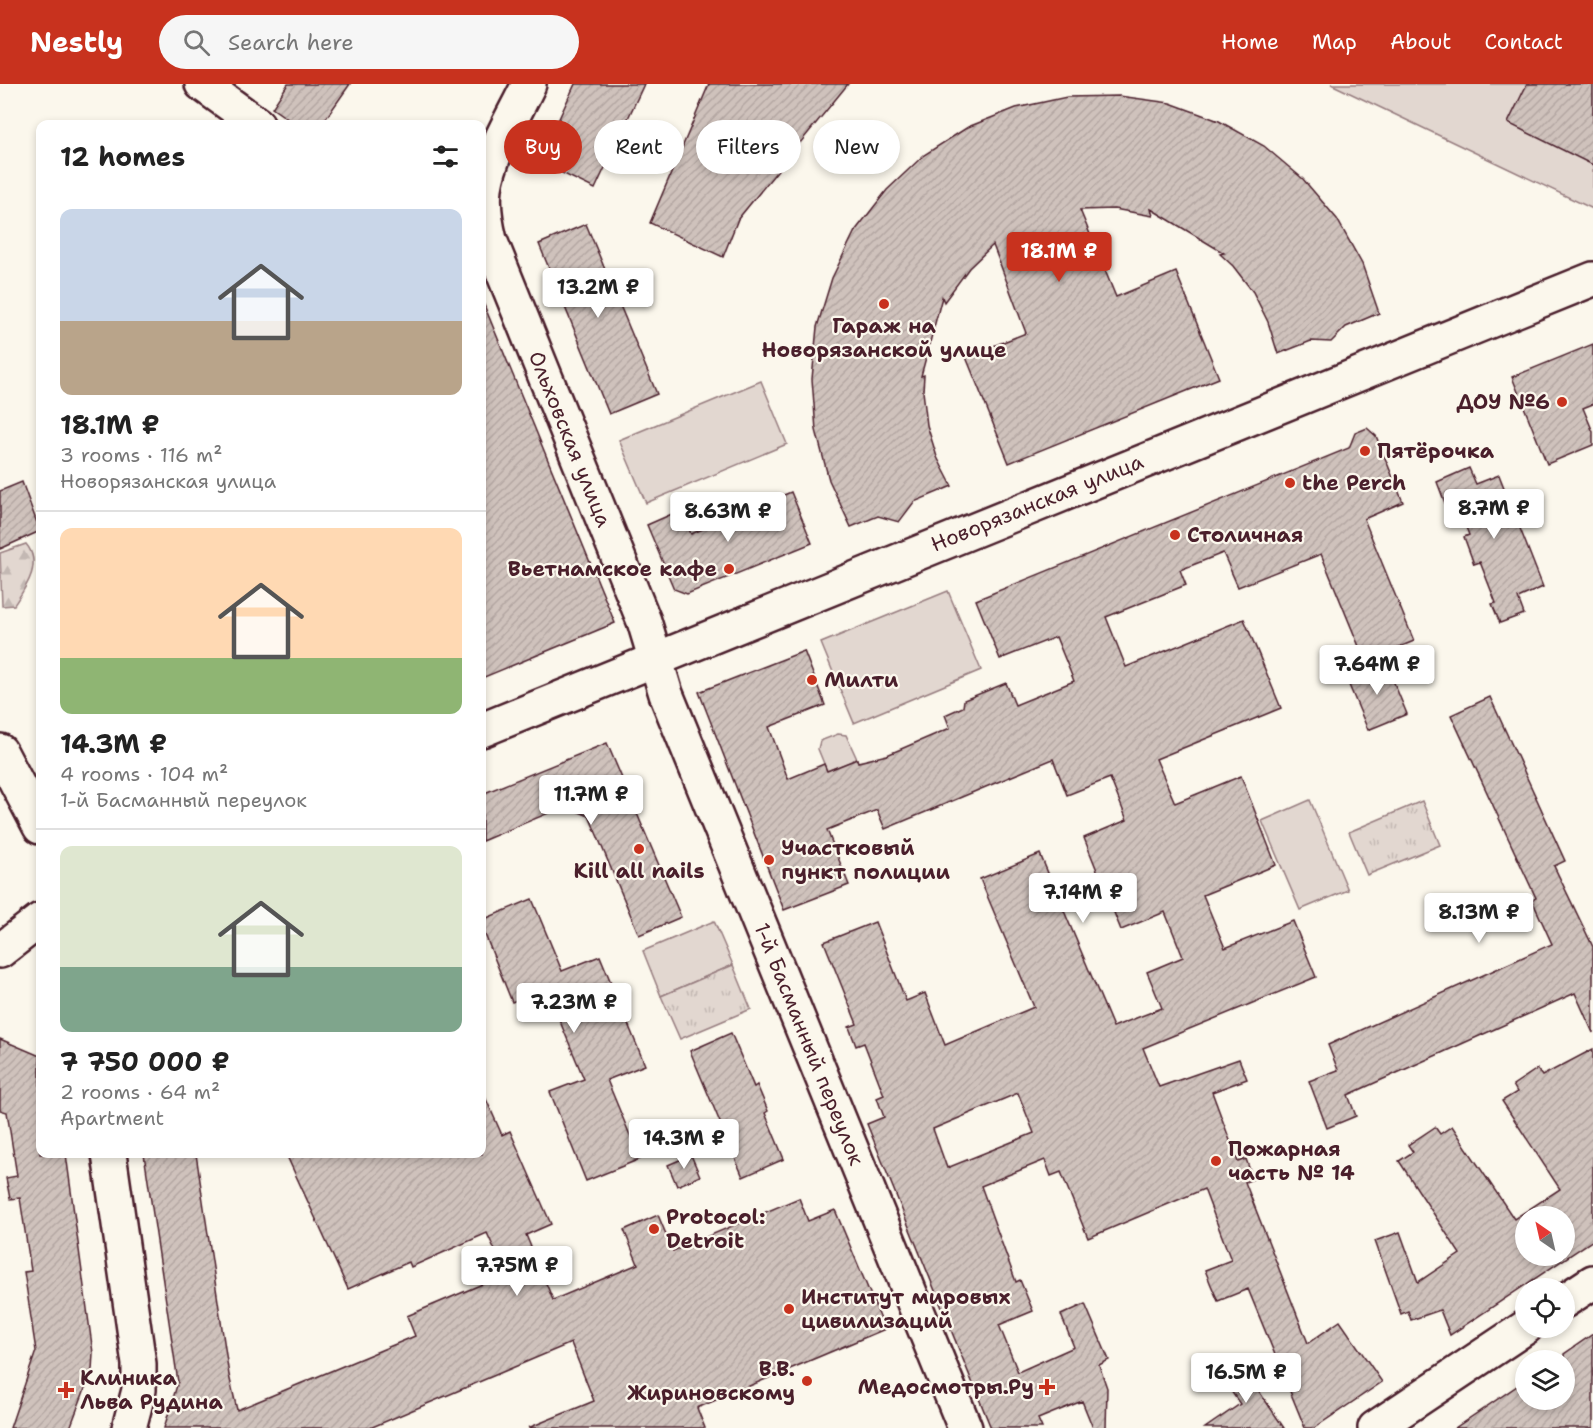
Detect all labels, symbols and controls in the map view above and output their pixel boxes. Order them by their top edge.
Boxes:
search box [159,15,579,69]
text: Nestly [30,23,123,61]
icon: search [180,26,213,59]
text: Search here [228,28,354,57]
text: Home [1221,28,1279,56]
text: Map [1312,28,1357,56]
text: About [1390,28,1451,56]
text: Contact [1484,28,1563,56]
chip: Buy [504,120,582,174]
chip: Rent [594,120,684,174]
chip: Filters [696,120,801,174]
chip: New [813,120,900,174]
text: 12 homes [60,139,185,174]
icon: filters [429,140,462,173]
pin: 18.1M ₽ [1004,232,1114,283]
text: 18.1M ₽ [1021,238,1097,264]
icon: home [207,248,315,356]
pin: 13.2M ₽ [543,268,653,319]
text: 13.2M ₽ [557,274,639,300]
marker: Гараж на Новорязанской улице [877,297,891,311]
place label: Гараж на Новорязанской улице [762,312,1006,364]
street label: Ольховская улица [522,347,618,531]
place label: ДОУ №6 [1456,388,1550,416]
marker: ДОУ №6 [1555,395,1569,409]
text: 18.1M ₽ [60,407,160,442]
place label: Пятёрочка [1377,437,1495,465]
text: 3 rooms · 116 m² [60,442,222,468]
marker: Пятёрочка [1358,444,1372,458]
street label: Новорязанская улица [927,448,1147,558]
text: Новорязанская улица [60,468,276,494]
place label: the Perch [1302,469,1406,497]
marker: the Perch [1283,476,1297,490]
pin: 8.7M ₽ [1445,489,1543,540]
pin: 8.63M ₽ [673,492,783,543]
text: 8.7M ₽ [1458,495,1530,521]
text: 8.63M ₽ [684,498,772,524]
place label: Столичная [1187,521,1303,549]
marker: Столичная [1168,528,1182,542]
place label: Вьетнамское кафе [508,555,717,583]
marker: Вьетнамское кафе [722,562,736,576]
icon: home [207,567,315,675]
pin: 7.64M ₽ [1322,645,1432,696]
text: 7.64M ₽ [1333,651,1421,677]
place label: Милти [824,666,899,694]
marker: Милти [805,673,819,687]
text: 14.3M ₽ [60,726,167,761]
text: 4 rooms · 104 m² [60,761,228,787]
pin: 11.7M ₽ [536,775,646,826]
text: 11.7M ₽ [553,781,629,807]
text: 1-й Басманный переулок [60,787,307,813]
place label: Участковый пункт полиции [781,834,950,886]
marker: Kill all nails [632,842,646,856]
marker: Участковый пункт полиции [762,853,776,867]
place label: Kill all nails [574,857,704,885]
pin: 7.14M ₽ [1028,873,1138,924]
text: 7.14M ₽ [1043,879,1123,905]
icon: home [207,885,315,993]
pin: 8.13M ₽ [1424,893,1534,944]
text: 8.13M ₽ [1438,899,1520,925]
street label: 1-й Басманный переулок [747,919,871,1169]
pin: 7.23M ₽ [519,983,629,1034]
text: 7.23M ₽ [531,989,618,1015]
text: 7 750 000 ₽ [60,1044,230,1079]
text: 2 rooms · 64 m² [60,1079,220,1105]
text: Apartment [60,1105,164,1131]
pin: 14.3M ₽ [629,1119,739,1170]
text: 14.3M ₽ [643,1125,725,1151]
place label: Пожарная часть № 14 [1228,1135,1355,1187]
marker: Пожарная часть № 14 [1209,1154,1223,1168]
place label: Protocol: Detroit [666,1203,765,1255]
north arrow [1515,1206,1575,1266]
map controls [1515,1206,1575,1410]
marker: Protocol: Detroit [647,1222,661,1236]
pin: 7.75M ₽ [462,1246,572,1297]
text: 7.75M ₽ [475,1252,559,1278]
button: locate [1515,1278,1575,1338]
place label: Институт мировых цивилизаций [801,1283,1011,1335]
marker: Институт мировых цивилизаций [782,1302,796,1316]
button: layers [1515,1350,1575,1410]
pin: 16.5M ₽ [1191,1353,1301,1404]
place label: В.В. Жириновскому [627,1355,795,1407]
text: 16.5M ₽ [1205,1359,1287,1385]
place label: Клиника Льва Рудина [80,1364,223,1416]
place label: Медосмотры.Ру [858,1373,1034,1401]
marker: В.В. Жириновскому [800,1374,814,1388]
marker: Медосмотры.Ру [1038,1378,1056,1396]
marker: Клиника Льва Рудина [57,1381,75,1399]

